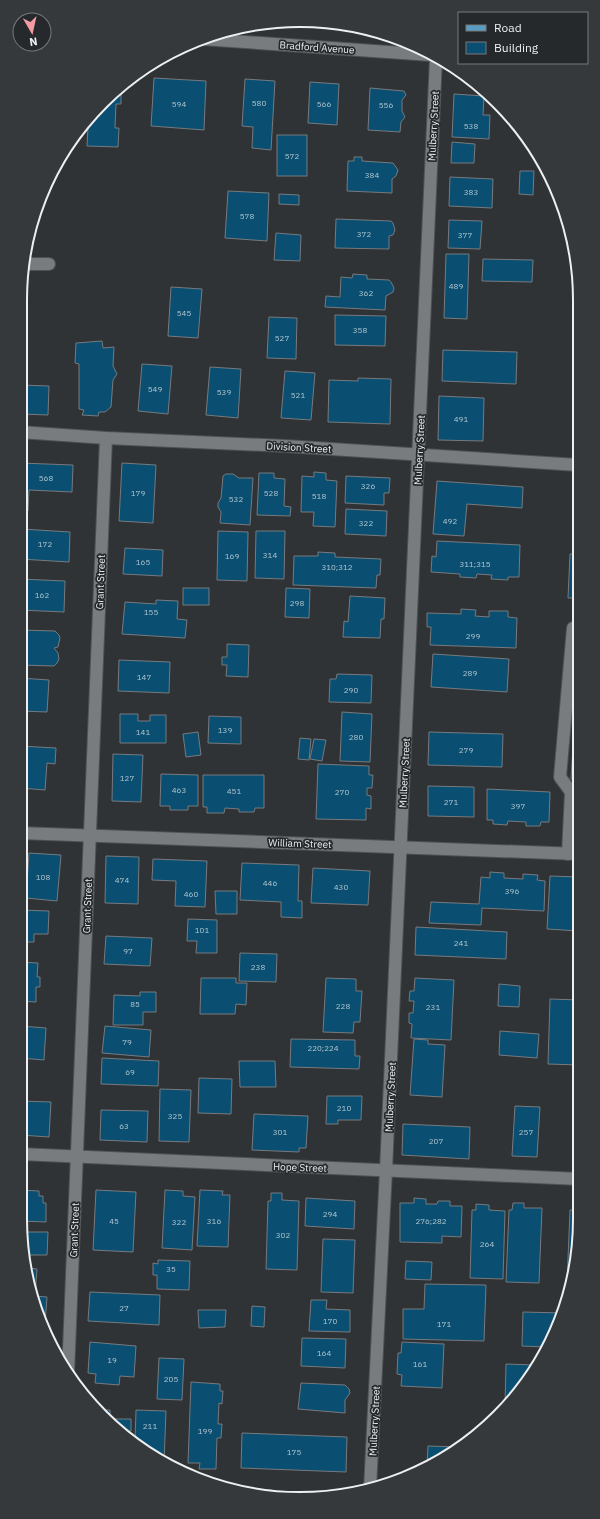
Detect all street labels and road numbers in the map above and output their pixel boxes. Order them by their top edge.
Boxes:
street label: Bradford Avenue [279,38,355,57]
street label: Mulberry Street [425,90,442,161]
street label: Mulberry Street [411,414,428,485]
street label: Division Street [266,439,332,456]
street label: Grant Street [93,554,108,610]
street label: Mulberry Street [396,737,413,808]
street label: William Street [268,836,332,851]
street label: Grant Street [80,878,95,934]
street label: Mulberry Street [382,1061,399,1132]
street label: Hope Street [273,1160,328,1175]
street label: Grant Street [67,1202,82,1258]
street label: Mulberry Street [366,1385,383,1456]

